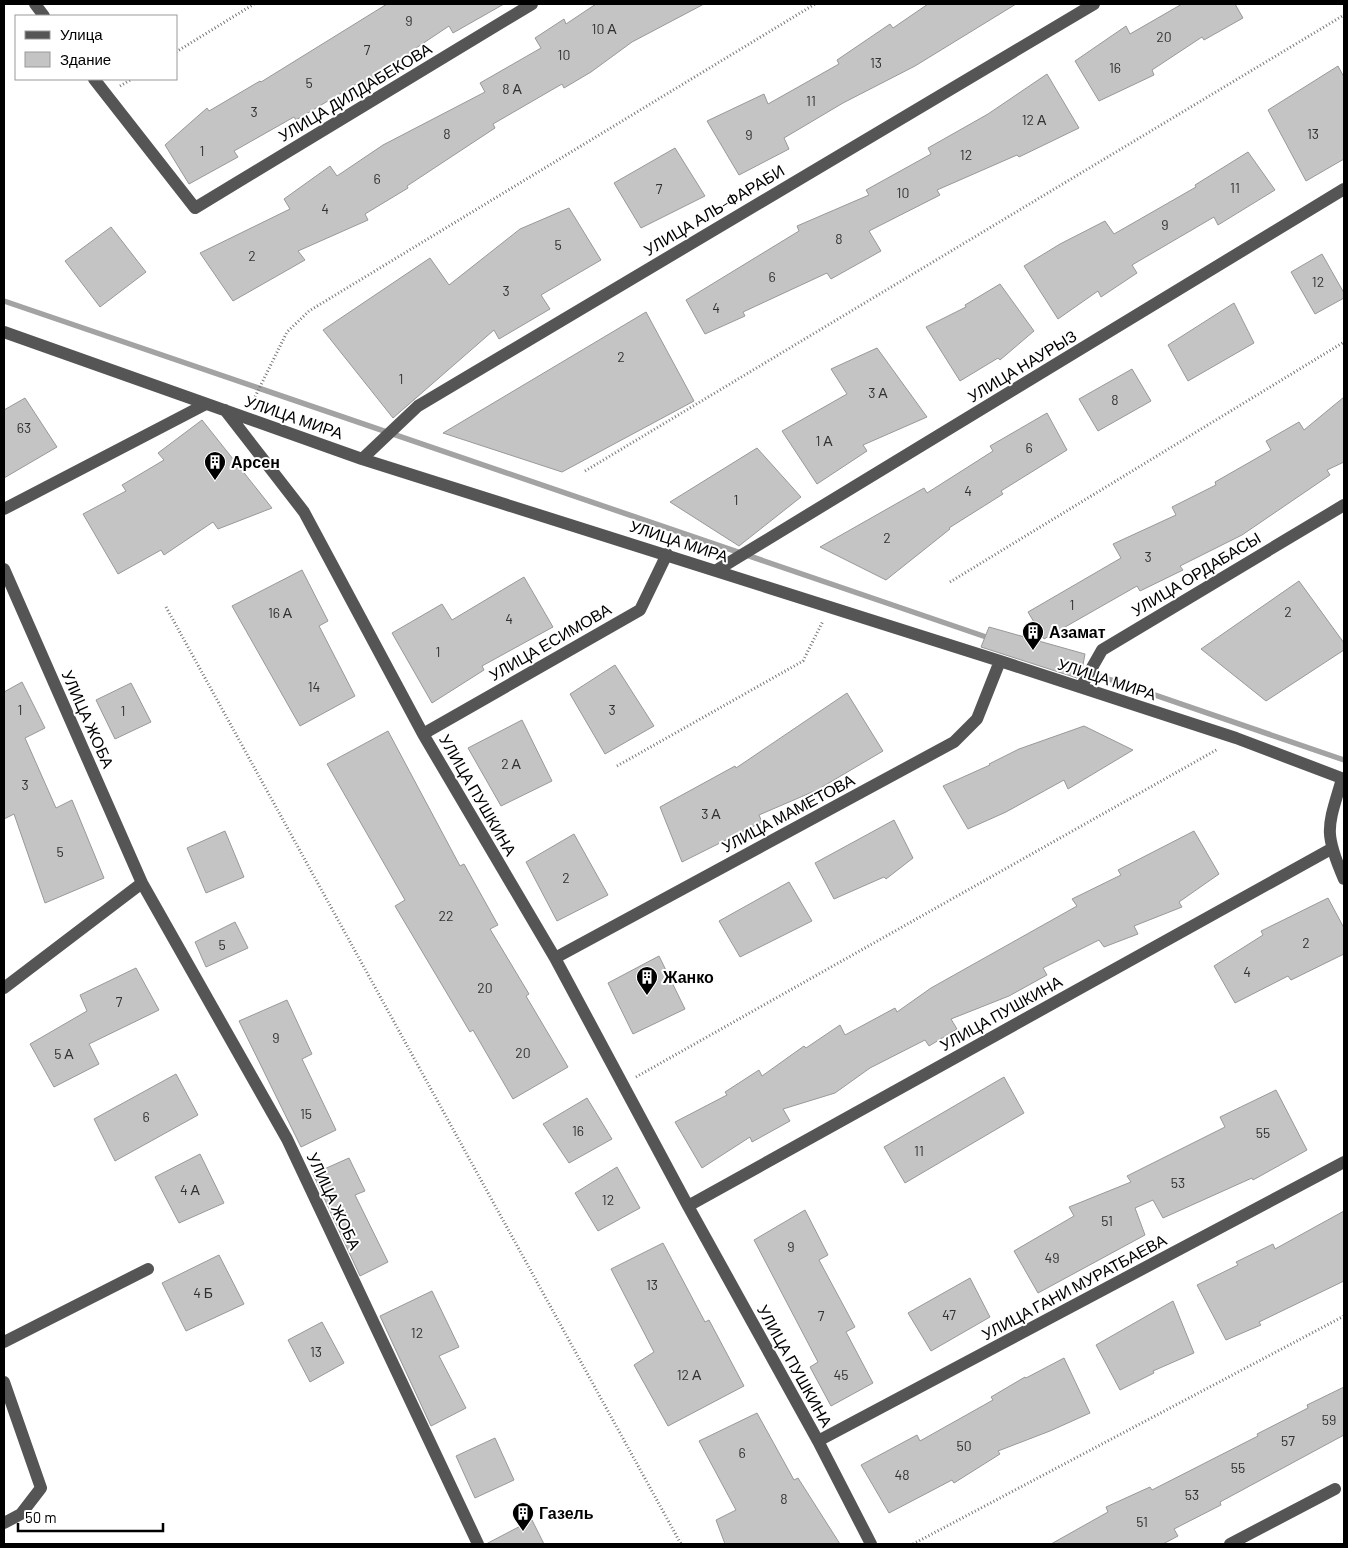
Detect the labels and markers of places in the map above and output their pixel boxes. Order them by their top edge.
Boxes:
building icon: Арсен [203,450,227,481]
place label: Арсен [231,452,280,471]
building icon: Азамат [1021,620,1045,651]
place label: Азамат [1049,622,1106,641]
building icon: Жанко [635,965,659,996]
place label: Жанко [662,967,714,986]
building icon: Газель [511,1501,535,1532]
place label: Газель [539,1503,594,1522]

